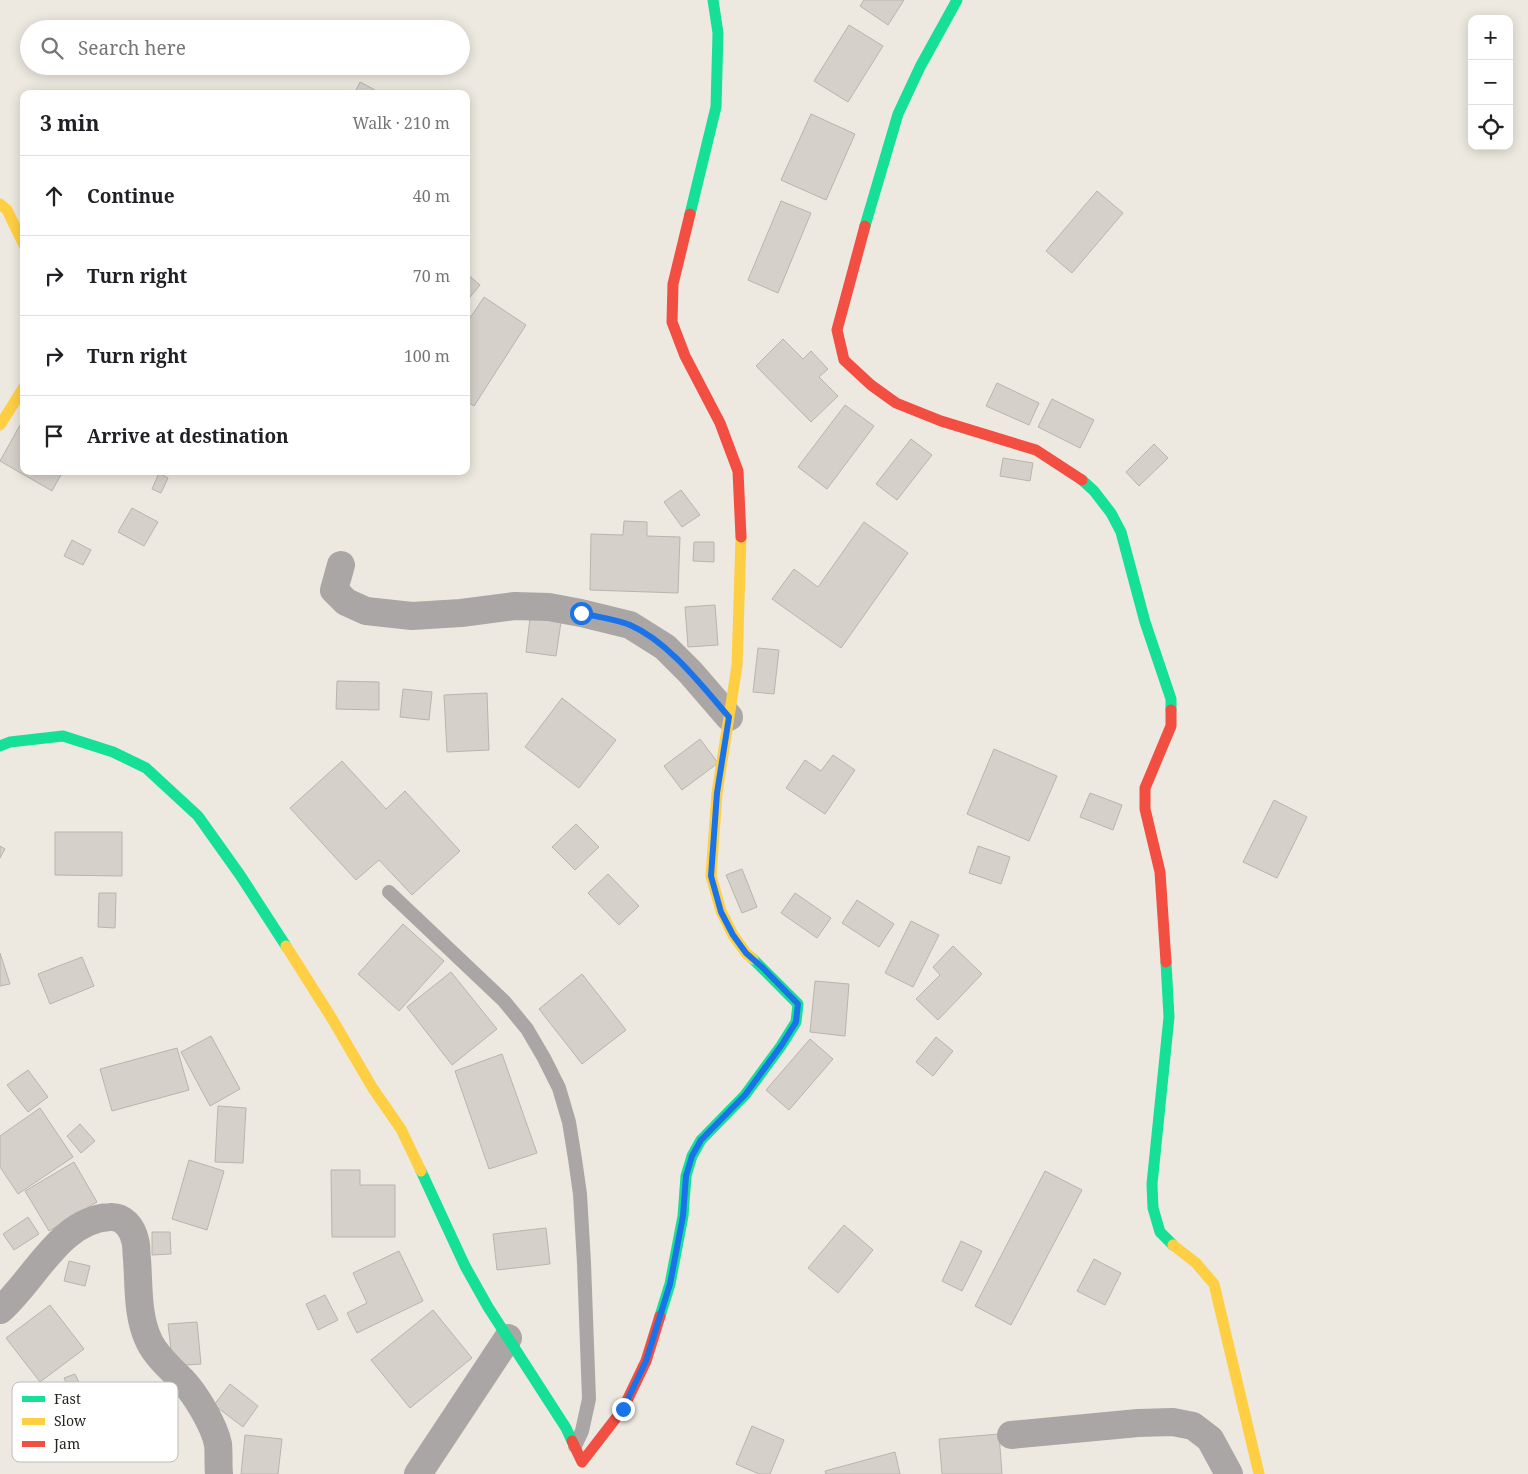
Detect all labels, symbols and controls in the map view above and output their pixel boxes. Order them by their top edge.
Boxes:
map controls [1468,15,1513,150]
button: + [1468,15,1513,60]
search box [20,20,470,75]
icon: search [38,34,66,62]
text: Search here [78,35,186,61]
button: − [1468,60,1513,105]
button: locate [1468,105,1513,150]
text: 3 min [40,109,99,137]
text: Walk · 210 m [353,112,450,134]
icon: ahead [40,182,68,210]
text: Continue [87,183,175,209]
text: 40 m [413,185,450,207]
icon: right [40,262,68,290]
text: Turn right [87,263,187,289]
text: 70 m [413,265,450,287]
icon: right [40,342,68,370]
text: Turn right [87,343,187,369]
text: 100 m [404,345,450,367]
icon: arrive [40,422,68,450]
text: Arrive at destination [87,423,289,449]
route start [570,602,593,625]
legend [12,1382,178,1462]
text: Fast [54,1389,81,1408]
route end [612,1398,635,1421]
text: Slow [54,1411,87,1430]
text: Jam [53,1434,80,1453]

